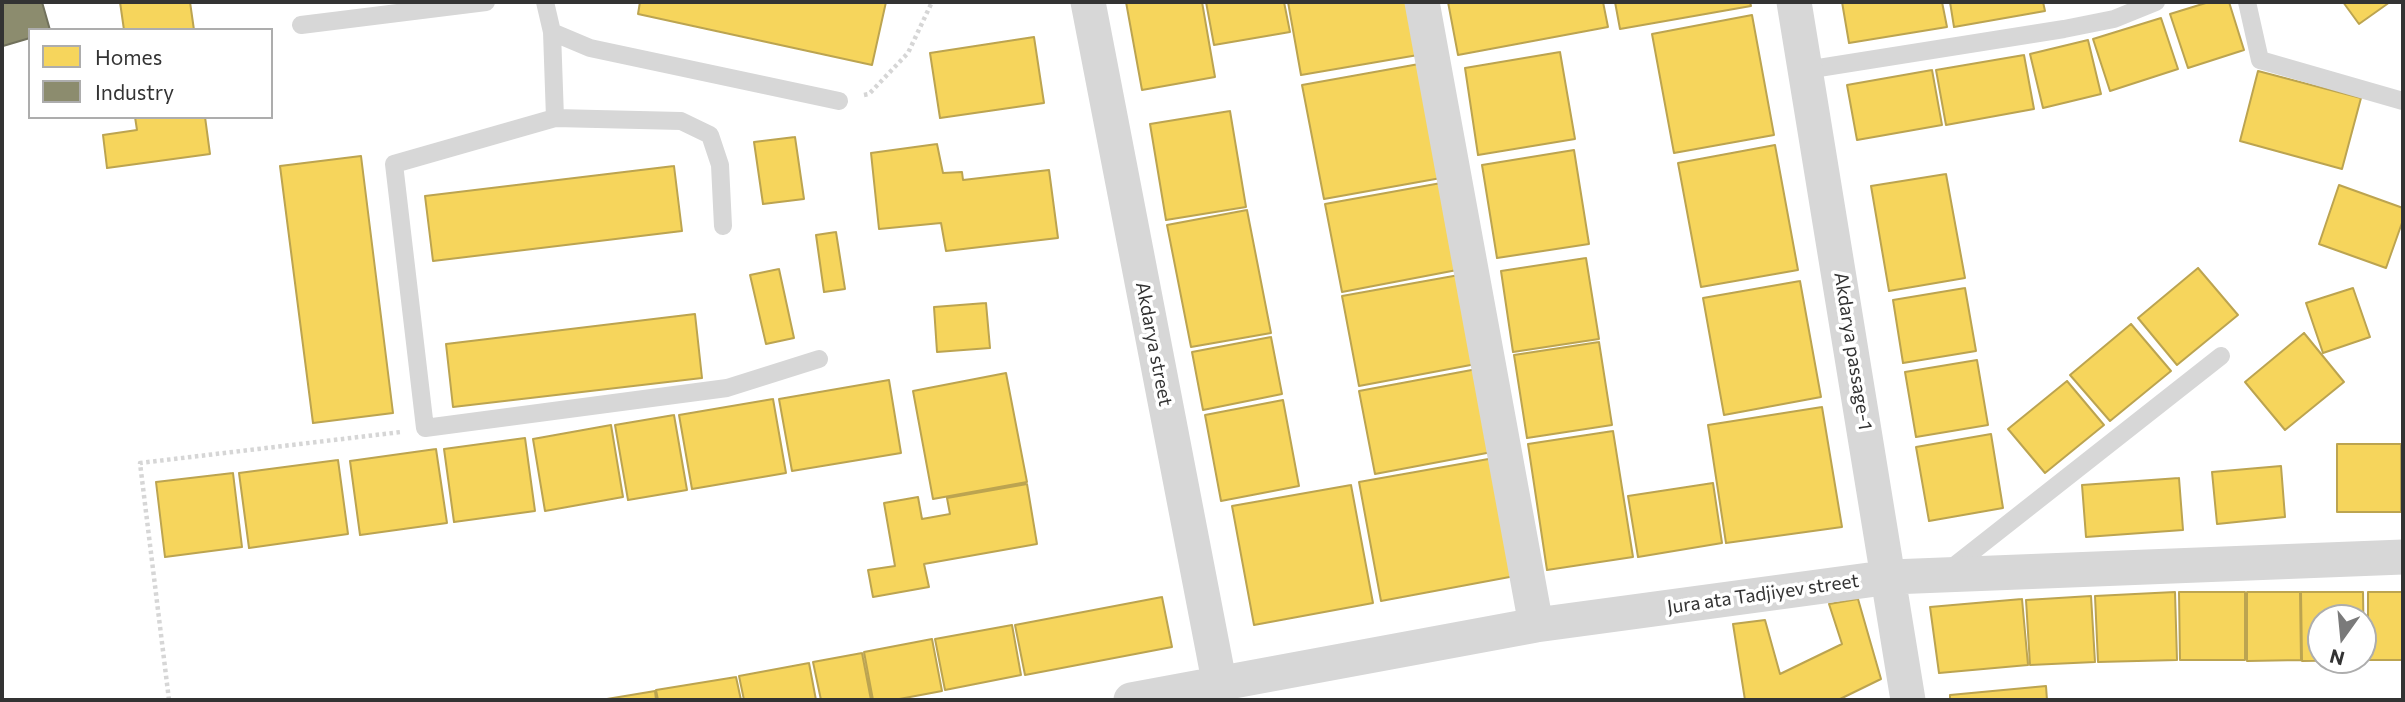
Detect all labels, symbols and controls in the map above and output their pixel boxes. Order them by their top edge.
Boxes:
legend [28,28,273,119]
text: Homes [95,44,162,69]
text: Industry [95,79,174,104]
street label: Akdarya passage-1 [1829,270,1877,432]
street label: Akdarya street [1131,280,1177,408]
street label: Jura аta Tadjiyev street [1666,569,1860,619]
north arrow [2307,604,2377,674]
text: N [2327,645,2347,671]

